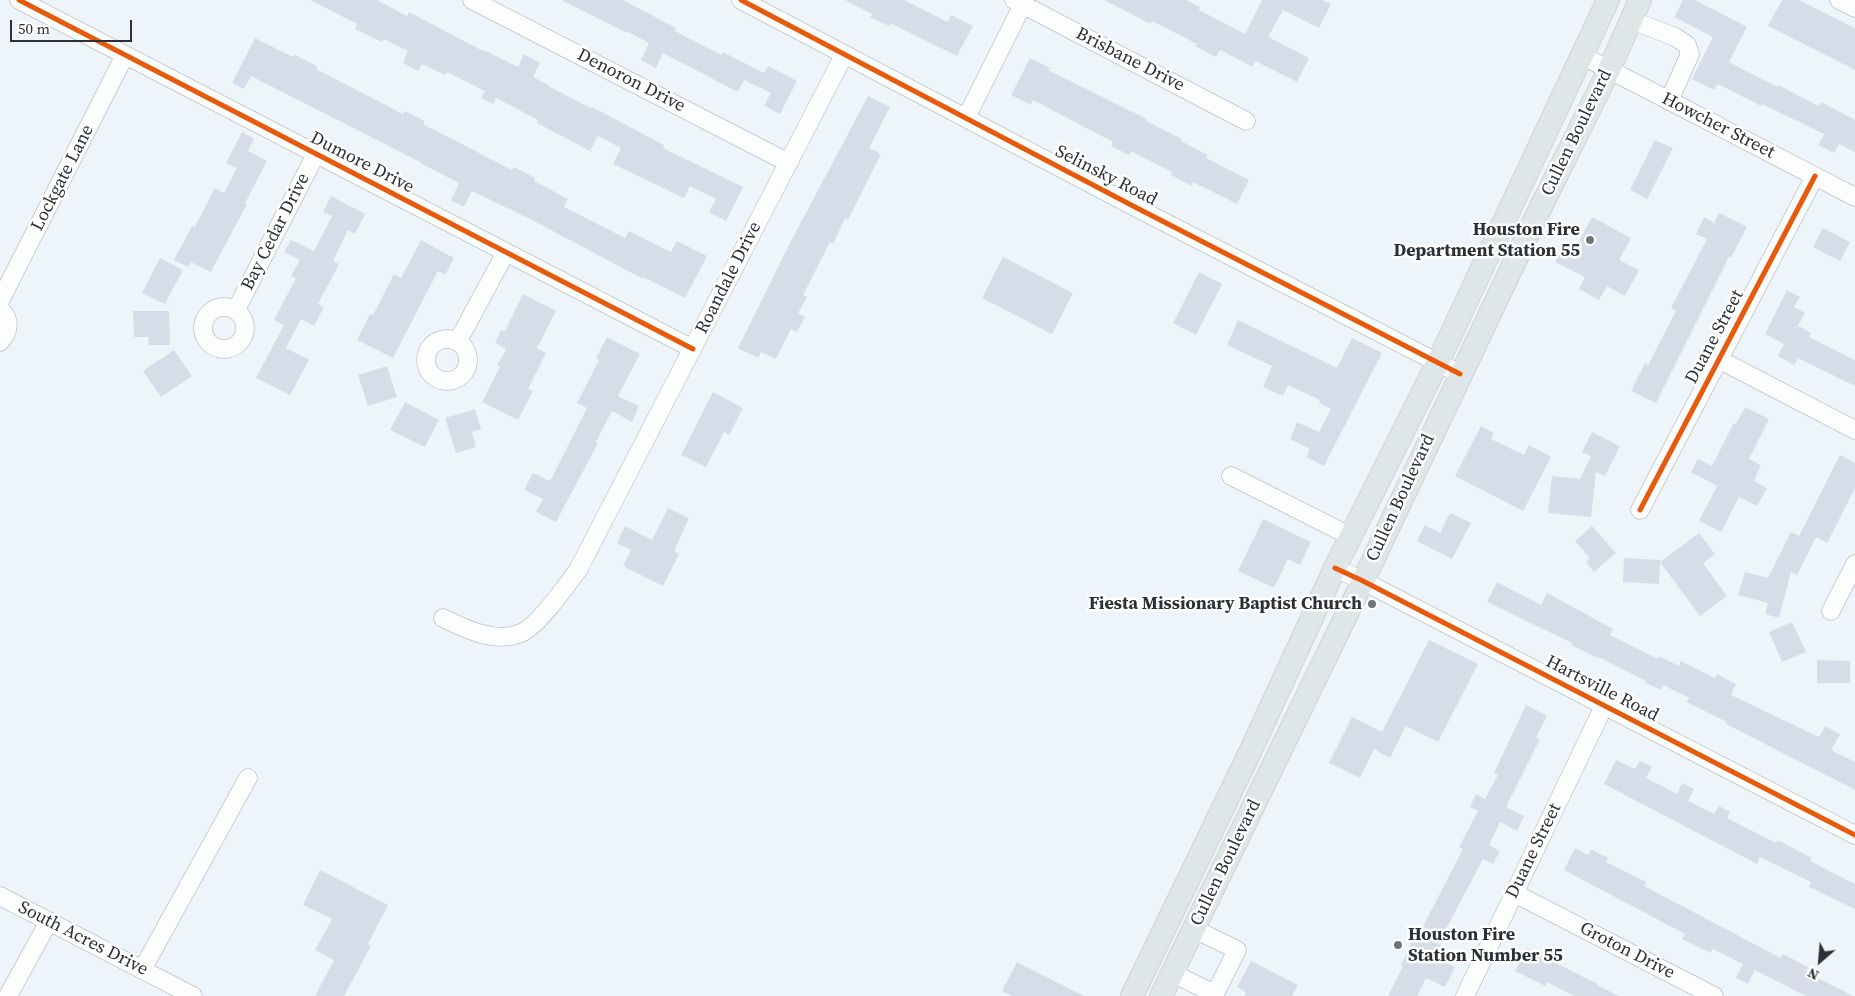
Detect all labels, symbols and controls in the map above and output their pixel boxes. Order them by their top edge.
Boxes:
scale bar [12,10,135,42]
text: 50 m [18,18,50,39]
street label: Brisbane Drive [1072,23,1188,97]
street label: Denoron Drive [573,44,689,118]
street label: Cullen Boulevard [1537,66,1617,200]
street label: Howcher Street [1658,88,1778,164]
street label: Lockgate Lane [27,121,99,235]
street label: Dumore Drive [306,128,418,198]
street label: Selinsky Road [1051,141,1161,211]
street label: Bay Cedar Drive [237,170,315,294]
street label: Roandale Drive [692,218,766,338]
place label: Houston Fire Department Station 55 [1393,219,1580,262]
marker: Houston Fire Department Station 55 [1584,234,1596,246]
street label: Duane Street [1681,286,1749,388]
street label: Cullen Boulevard [1362,431,1440,565]
place label: Fiesta Missionary Baptist Church [1089,593,1362,615]
marker: Fiesta Missionary Baptist Church [1366,598,1378,610]
street label: Hartsville Road [1542,651,1662,727]
street label: Cullen Boulevard [1186,796,1266,930]
street label: Duane Street [1502,800,1566,902]
street label: South Acres Drive [15,897,151,981]
street label: Groton Drive [1576,918,1678,984]
place label: Houston Fire Station Number 55 [1408,924,1563,966]
north arrow [1795,936,1845,986]
marker: Houston Fire Station Number 55 [1392,939,1404,951]
text: N [1804,963,1822,986]

